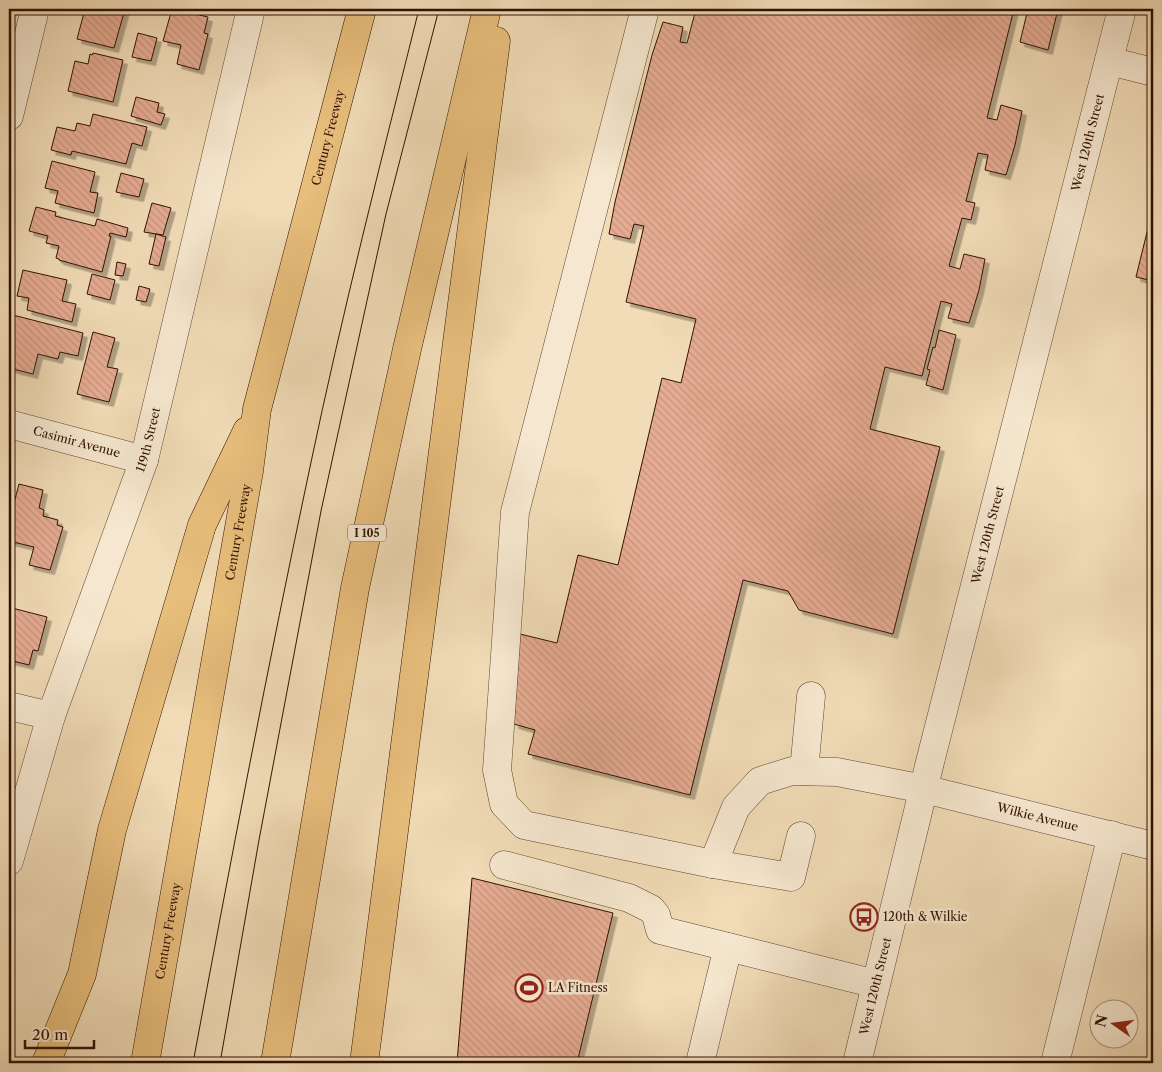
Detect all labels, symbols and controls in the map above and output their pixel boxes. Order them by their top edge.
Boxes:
street label: Century Freeway [308,88,347,187]
street label: West 120th Street [1068,91,1107,194]
street label: 119th Street [132,405,163,474]
street label: Casimir Avenue [32,423,122,460]
street label: Century Freeway [222,482,254,582]
street label: West 120th Street [968,484,1007,586]
road number: I 105 [348,524,386,542]
street label: Wilkie Avenue [995,799,1080,834]
street label: Century Freeway [152,881,184,981]
bus stop icon: 120th & Wilkie [849,902,879,932]
place label: 120th & Wilkie [883,909,968,924]
street label: West 120th Street [856,935,894,1037]
sports icon: LA Fitness [514,973,544,1003]
place label: LA Fitness [548,980,608,995]
north arrow [1090,1000,1140,1050]
text: N [1091,1013,1112,1029]
scale bar [25,1017,94,1049]
text: 20 m [32,1025,68,1044]

